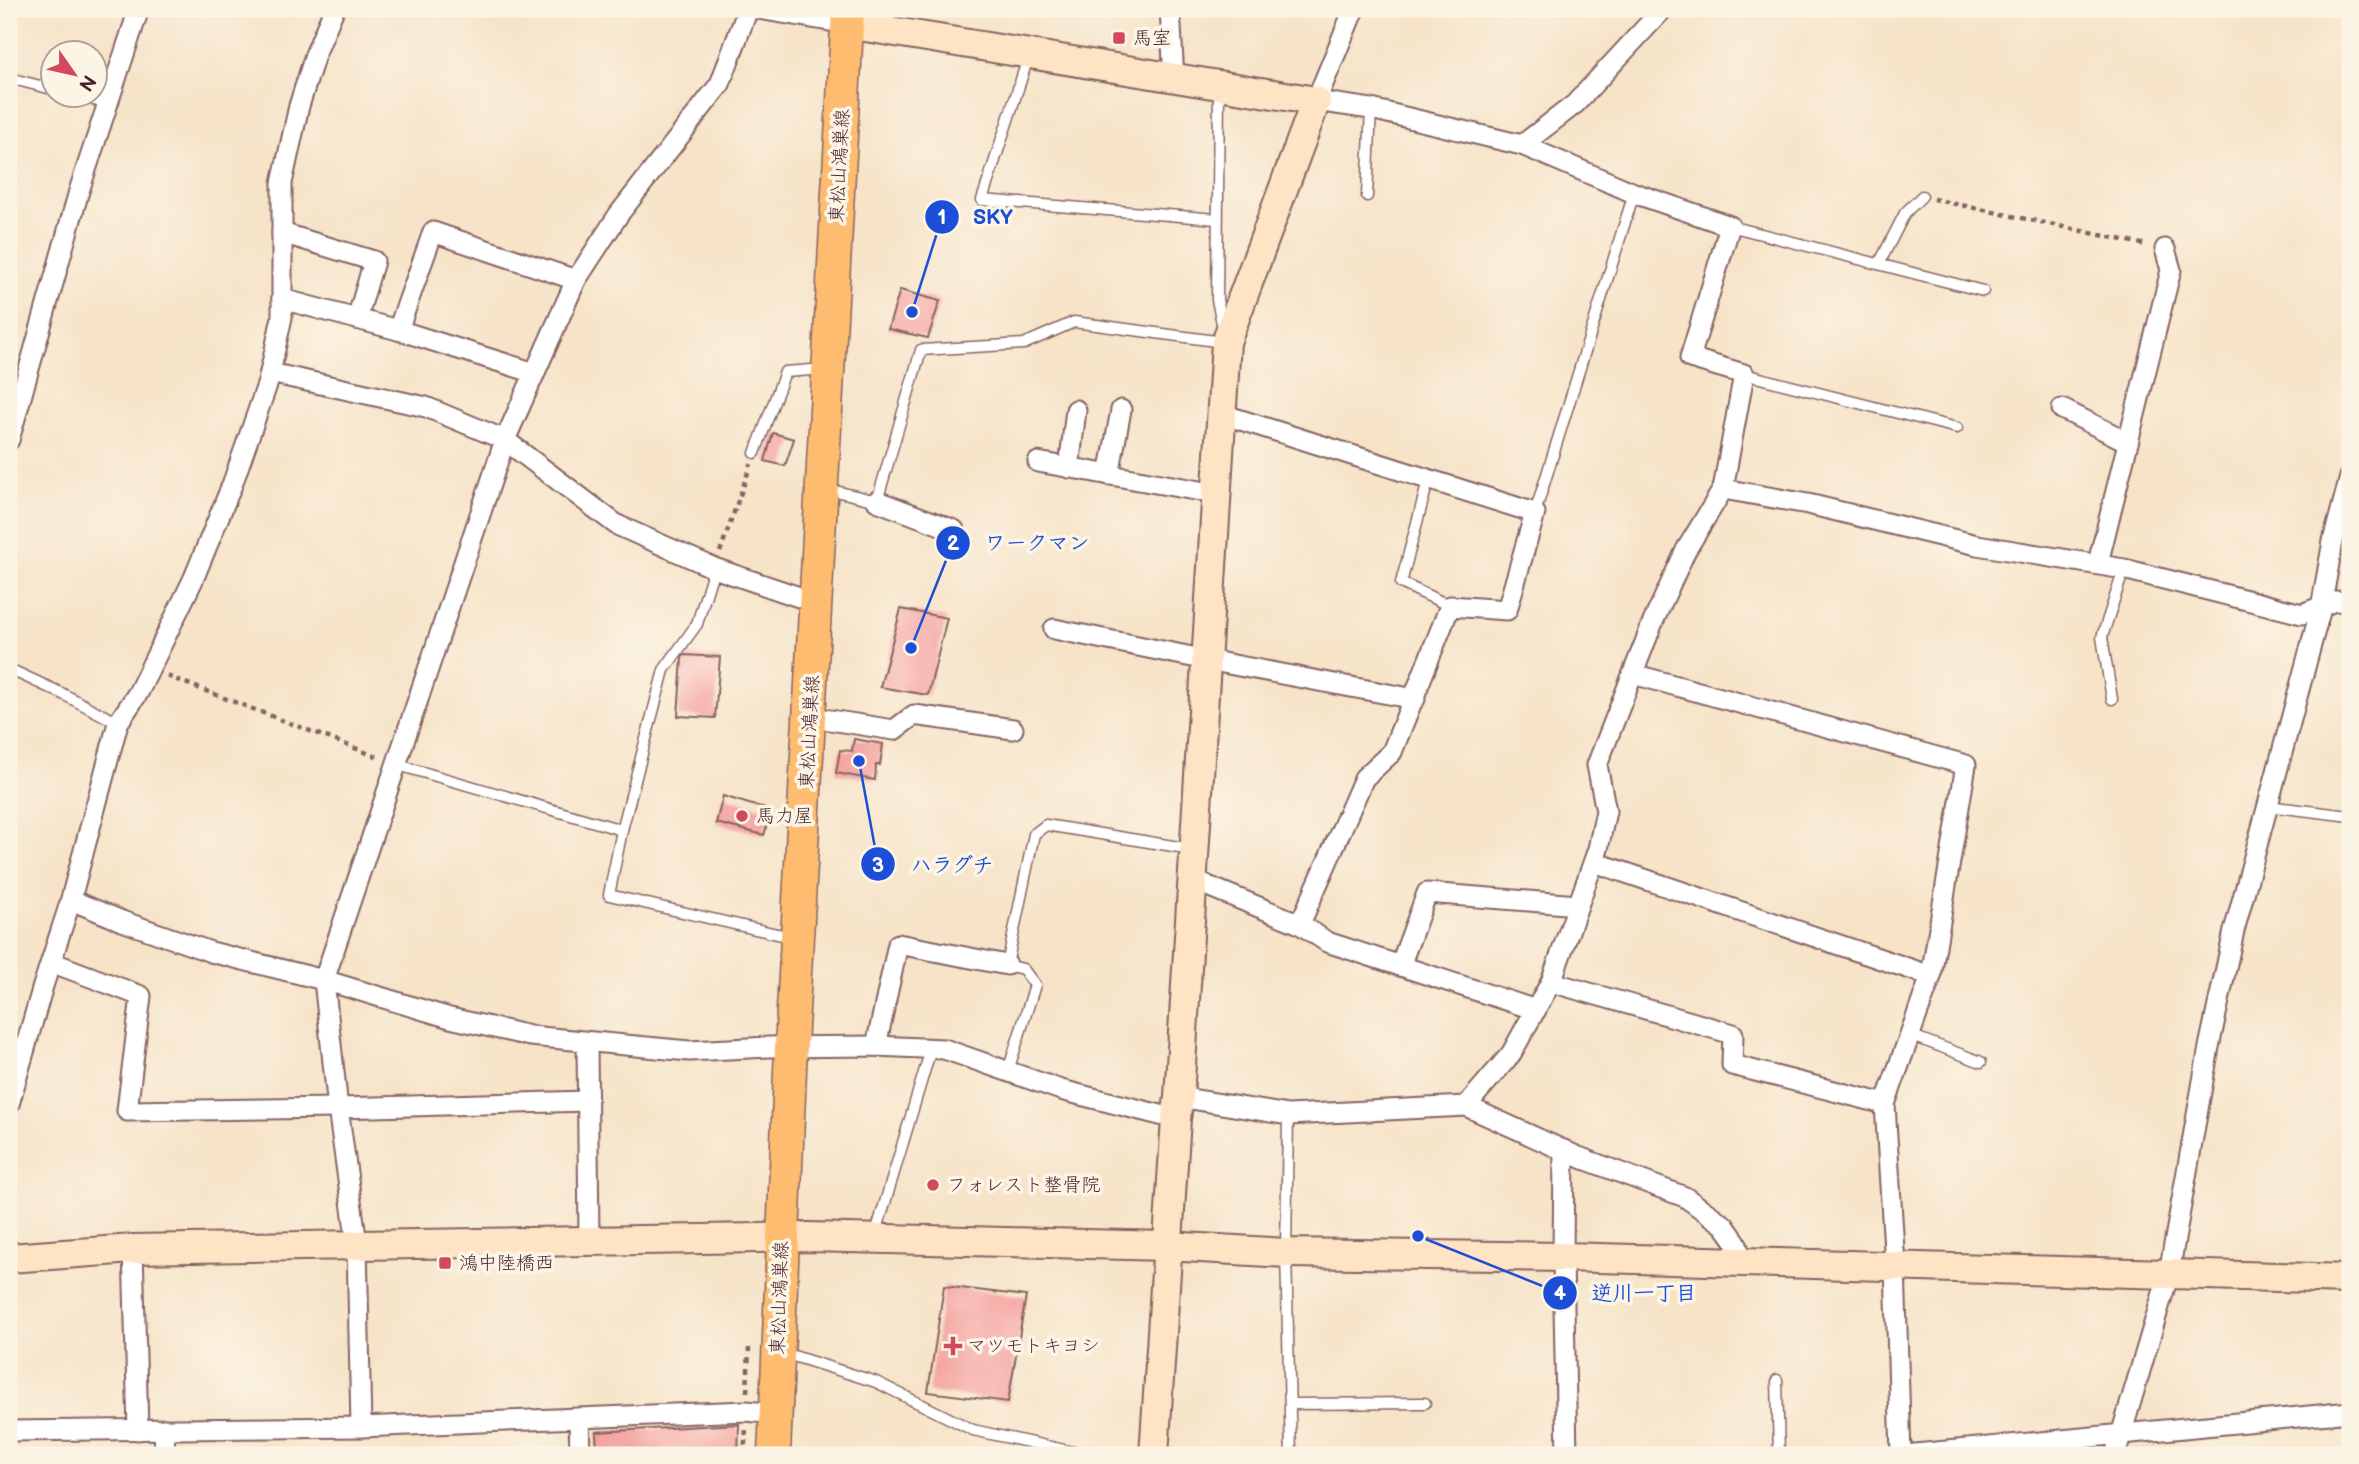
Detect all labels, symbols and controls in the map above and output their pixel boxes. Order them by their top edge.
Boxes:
place label: 馬室 [1133,27,1171,50]
marker: 馬室 [1111,30,1127,46]
north arrow [38,38,108,108]
text: N [73,70,100,95]
street label: 東松山鴻巣線 [826,108,854,224]
callout: SKY [925,196,1027,238]
text: 1 [938,205,946,230]
text: SKY [973,205,1013,230]
callout: ワークマン [936,522,1104,564]
text: 2 [947,531,960,556]
text: ワークマン [985,531,1090,556]
street label: 東松山鴻巣線 [796,674,824,790]
place label: 馬力屋 [756,805,813,828]
marker: 馬力屋 [734,808,750,824]
callout: ハラグチ [861,843,1008,885]
text: 3 [872,853,884,878]
text: ハラグチ [911,853,993,878]
place label: フォレスト整骨院 [947,1174,1101,1197]
marker: フォレスト整骨院 [925,1177,941,1193]
street label: 東松山鴻巣線 [767,1241,793,1355]
place label: 鴻中陸橋西 [459,1252,554,1275]
marker: 鴻中陸橋西 [437,1255,453,1271]
callout: 逆川一丁目 [1542,1272,1710,1314]
text: 4 [1554,1281,1567,1306]
text: 逆川一丁目 [1592,1281,1697,1306]
place label: マツモトキヨシ [967,1335,1100,1358]
marker: マツモトキヨシ [945,1338,961,1354]

